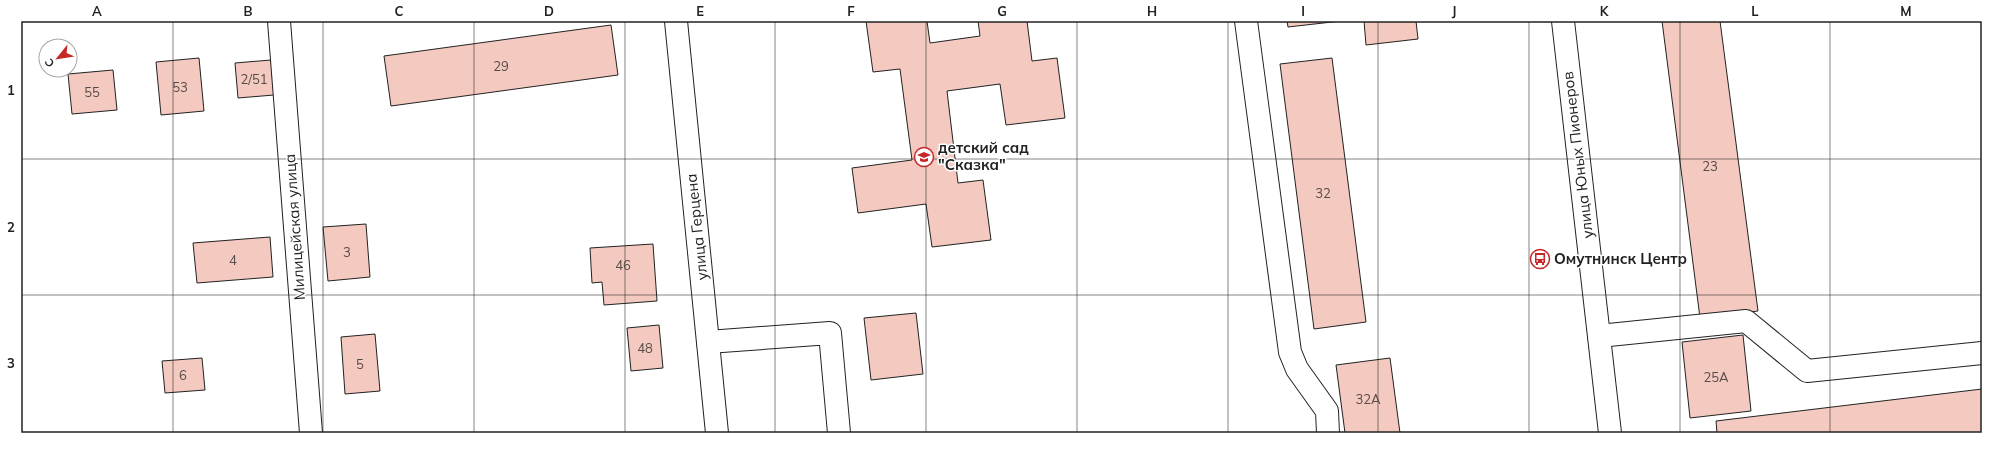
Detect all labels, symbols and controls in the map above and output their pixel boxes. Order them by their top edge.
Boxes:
text: A [92,3,102,19]
text: B [244,3,253,19]
text: C [395,3,404,19]
text: D [544,3,554,19]
text: E [696,3,704,19]
text: F [847,3,855,19]
text: G [997,3,1007,19]
text: H [1147,3,1157,19]
text: I [1301,3,1305,19]
text: J [1452,3,1456,19]
text: K [1600,3,1610,19]
text: L [1751,3,1759,19]
text: M [1900,3,1912,19]
north arrow [38,38,78,78]
text: С [41,56,57,70]
house number: 29 [493,58,509,74]
street label: улица Юных Пионеров [1558,70,1597,240]
house number: 2/51 [240,71,268,87]
house number: 53 [172,79,188,95]
text: 1 [7,82,15,98]
house number: 55 [84,84,100,100]
place label: детский сад "Сказка" [938,138,1029,174]
school or university icon: детский сад "Сказка" [913,146,935,168]
street label: Милицейская улица [280,153,309,301]
house number: 23 [1702,158,1718,174]
street label: улица Герцена [681,173,712,281]
house number: 32 [1315,185,1331,201]
text: 2 [7,219,15,235]
house number: 3 [343,244,351,260]
bus stop icon: Омутнинск Центр [1529,248,1551,270]
place label: Омутнинск Центр [1554,249,1687,268]
house number: 4 [229,252,237,268]
house number: 46 [615,257,631,273]
house number: 48 [637,340,653,356]
text: 3 [7,355,15,371]
house number: 5 [356,356,364,372]
house number: 6 [179,367,187,383]
house number: 25А [1703,369,1729,385]
house number: 32А [1355,391,1381,407]

